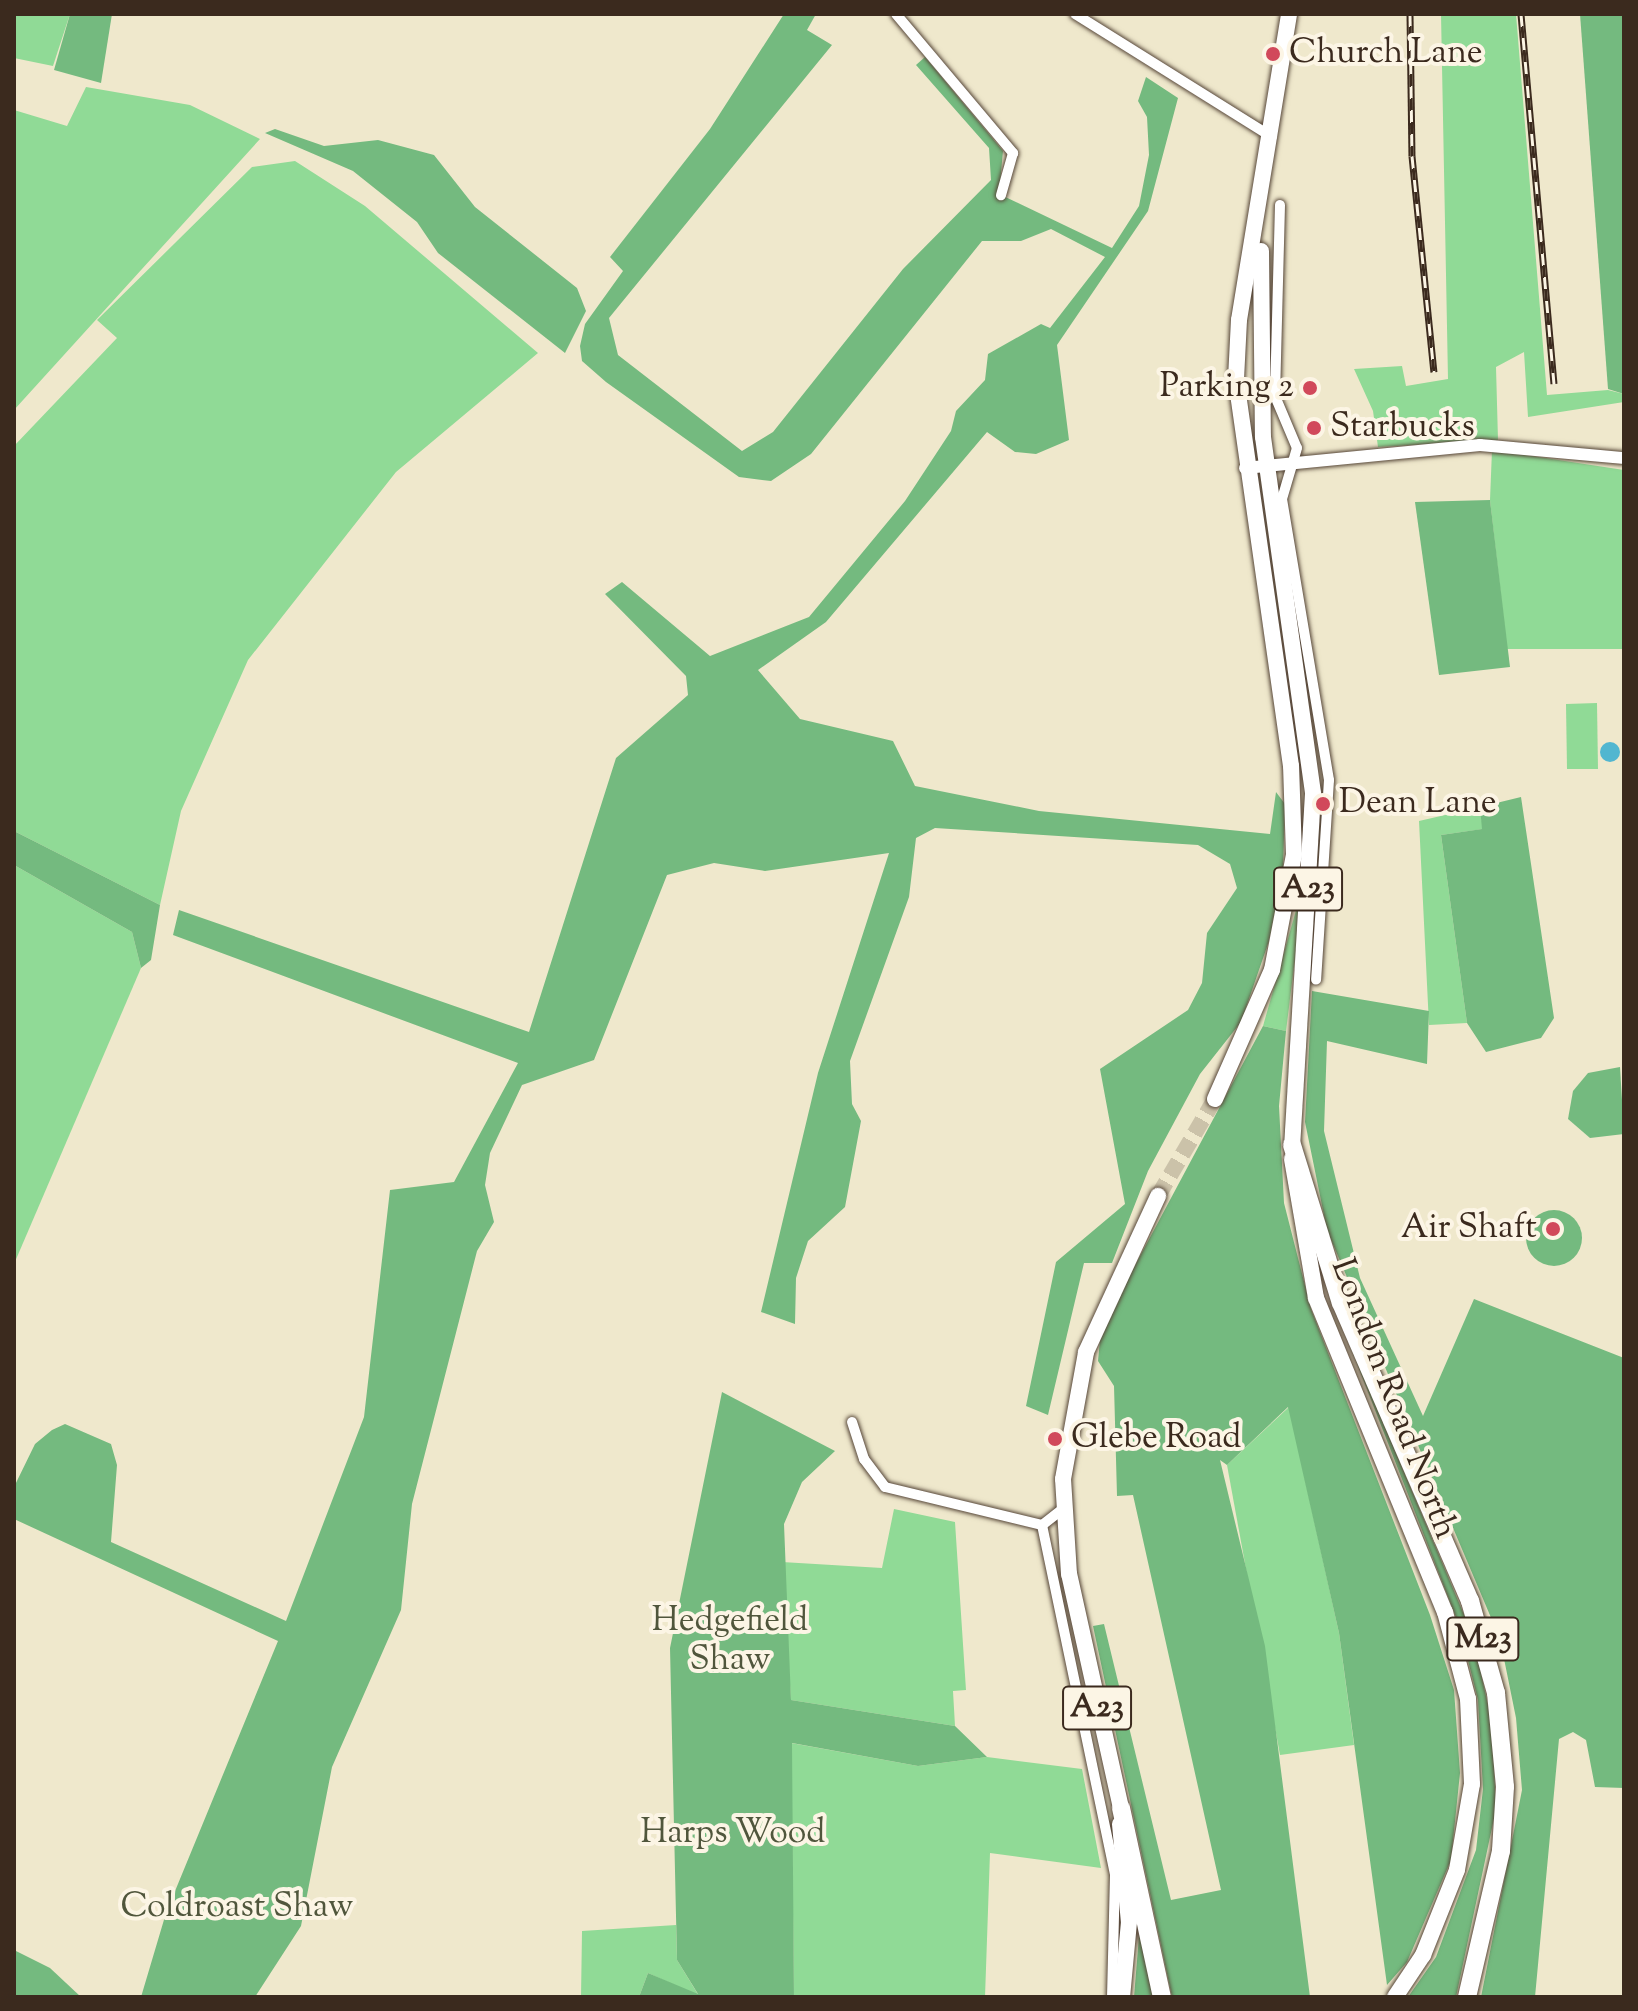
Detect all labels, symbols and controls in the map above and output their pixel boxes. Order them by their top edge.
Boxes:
place label: Church Lane [1289,34,1483,74]
marker: Church Lane [1264,45,1282,63]
place label: Parking 2 [1160,368,1294,408]
marker: Parking 2 [1301,379,1319,397]
place label: Starbucks [1330,408,1475,448]
marker: Starbucks [1305,419,1323,437]
place label: Dean Lane [1339,784,1497,824]
marker: Dean Lane [1314,795,1332,813]
road number: A23 [1272,861,1344,917]
place label: Air Shaft [1401,1209,1537,1249]
marker: Air Shaft [1544,1220,1562,1238]
street label: London Road North [1321,1253,1465,1545]
place label: Glebe Road [1071,1419,1242,1459]
marker: Glebe Road [1046,1430,1064,1448]
park label: Hedgefield Shaw [652,1601,808,1680]
road number: M23 [1445,1611,1521,1667]
road number: A23 [1061,1680,1133,1736]
park label: Harps Wood [640,1814,826,1854]
park label: Coldroast Shaw [120,1888,354,1928]

